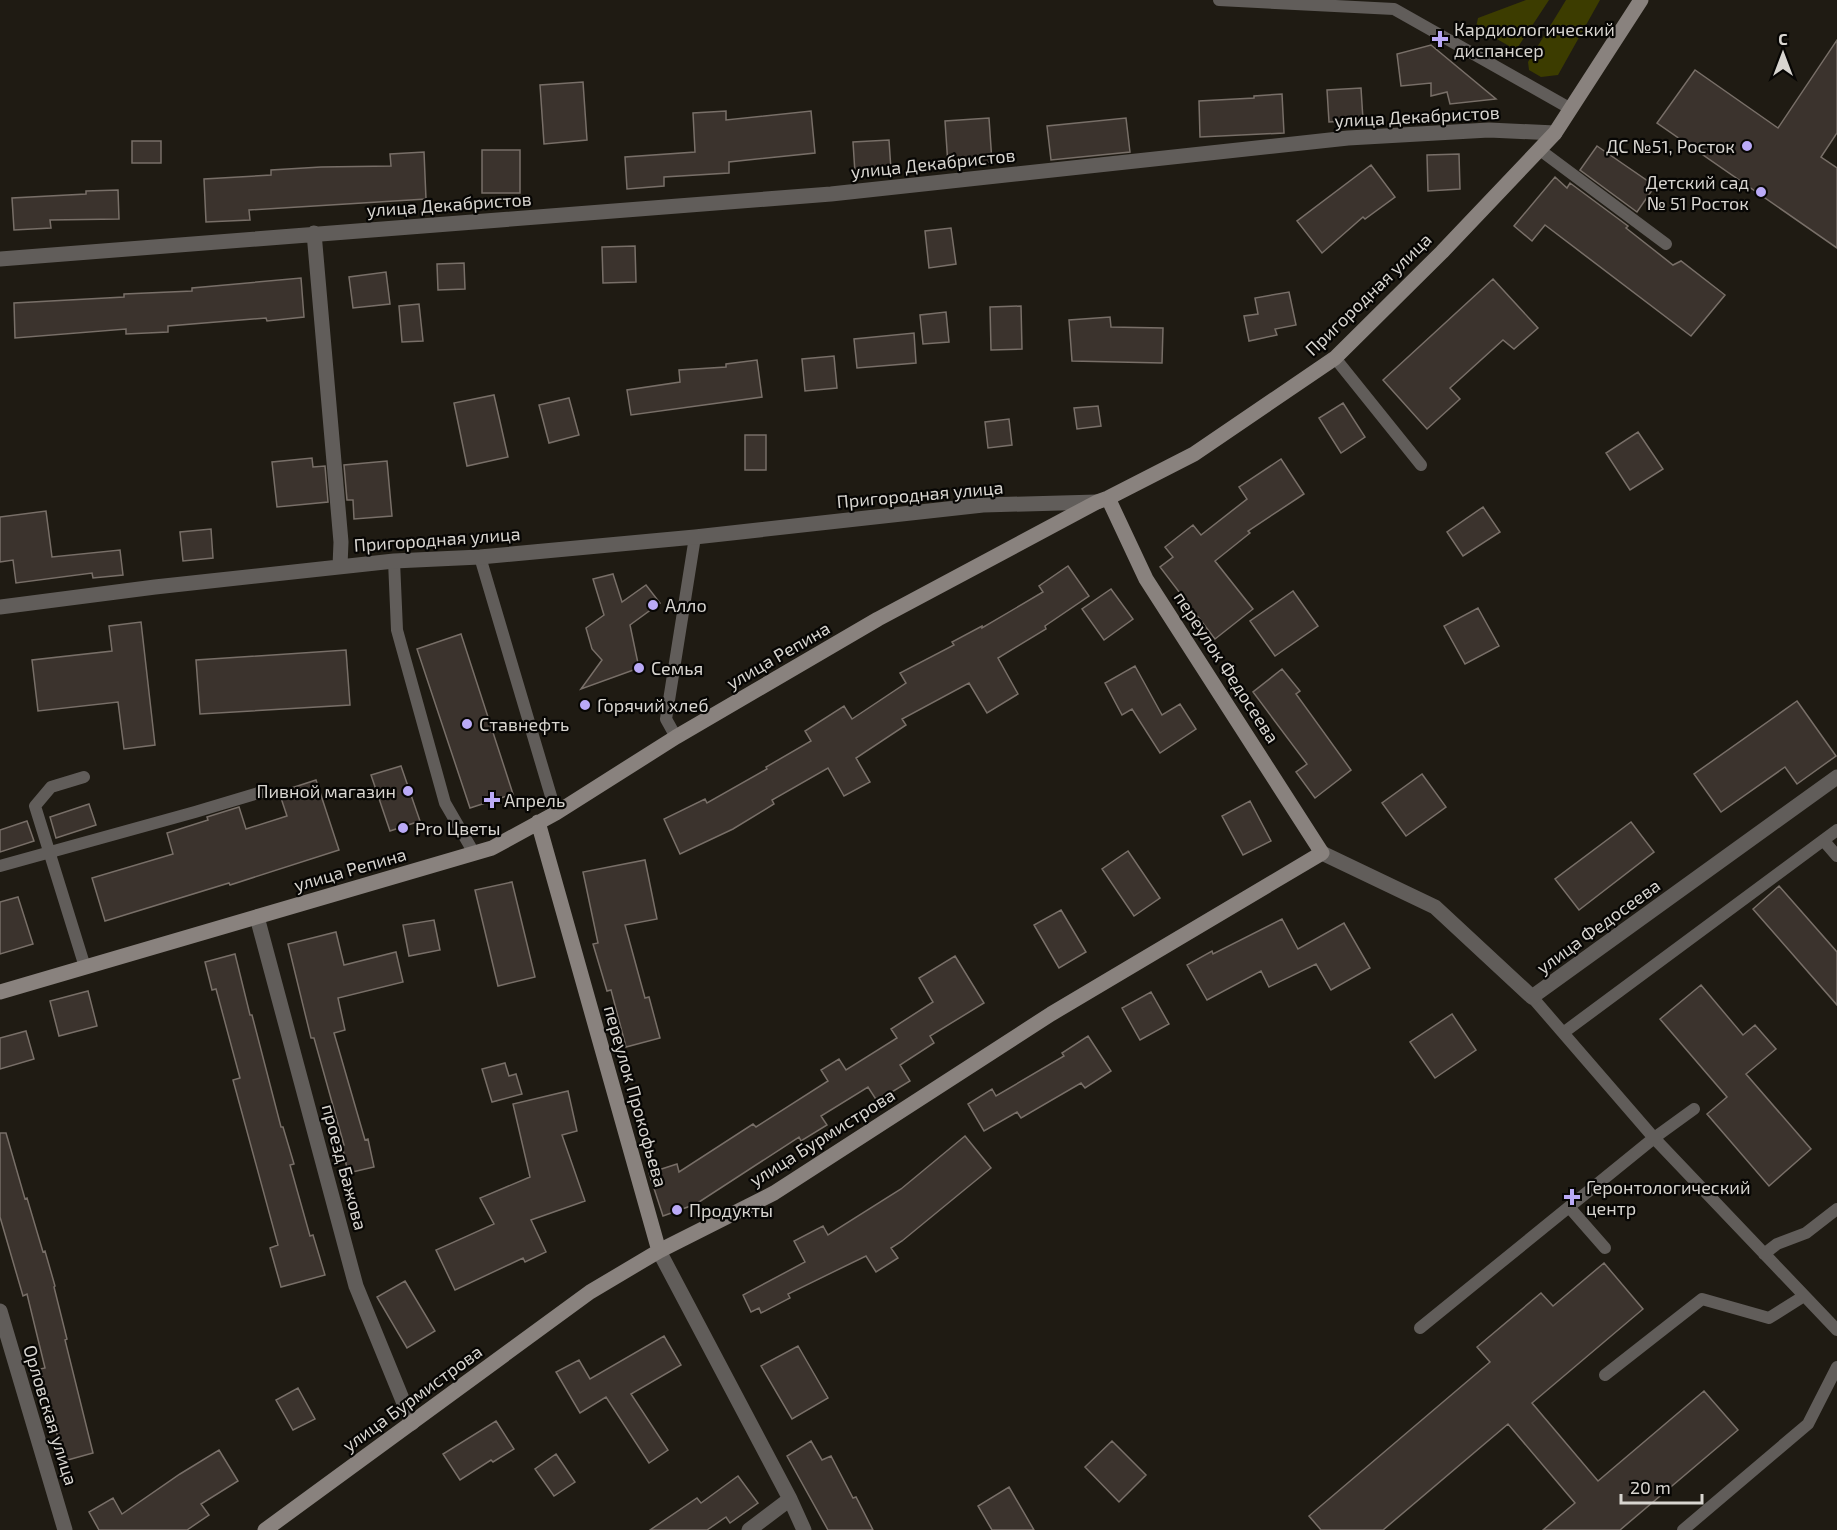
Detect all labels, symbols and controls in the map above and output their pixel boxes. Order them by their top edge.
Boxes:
place label: Кардиологический диспансер [1454,18,1615,61]
north arrow [1753,24,1813,84]
text: С [1778,29,1788,48]
marker: Кардиологический диспансер [1431,30,1449,48]
street label: улица Декабристов [1334,101,1500,131]
place label: ДС №51, Росток [1606,135,1735,157]
marker: ДС №51, Росток [1740,139,1754,153]
street label: улица Декабристов [850,143,1016,183]
place label: Детский сад № 51 Росток [1645,171,1749,214]
marker: Детский сад № 51 Росток [1754,185,1768,199]
street label: улица Декабристов [366,187,532,221]
street label: Пригородная улица [1300,228,1436,360]
street label: Пригородная улица [836,476,1004,512]
street label: Пригородная улица [353,522,521,556]
street label: переулок Федосеева [1170,587,1284,747]
place label: Алло [665,594,707,616]
marker: Алло [646,598,660,612]
street label: улица Репина [722,617,834,693]
place label: Семья [651,657,703,679]
marker: Семья [632,661,646,675]
place label: Горячий хлеб [597,694,709,716]
marker: Горячий хлеб [578,698,592,712]
place label: Ставнефть [479,713,569,735]
marker: Ставнефть [460,717,474,731]
place label: Пивной магазин [256,780,396,802]
marker: Пивной магазин [401,784,415,798]
place label: Апрель [504,789,565,811]
marker: Апрель [485,793,499,807]
place label: Pro Цветы [415,817,500,839]
marker: Pro Цветы [396,821,410,835]
street label: улица Репина [291,842,409,896]
street label: улица Федосеева [1532,874,1664,978]
street label: переулок Прокофьева [600,1003,672,1189]
street label: улица Бурмистрова [745,1083,899,1191]
street label: проезд Бажова [318,1102,372,1232]
place label: Геронтологический центр [1586,1176,1750,1219]
marker: Геронтологический центр [1563,1188,1581,1206]
place label: Продукты [689,1199,773,1221]
marker: Продукты [670,1203,684,1217]
street label: улица Бурмистрова [338,1340,486,1456]
street label: Орловская улица [19,1342,83,1488]
scale bar [1621,1467,1702,1505]
text: 20 m [1630,1476,1671,1498]

